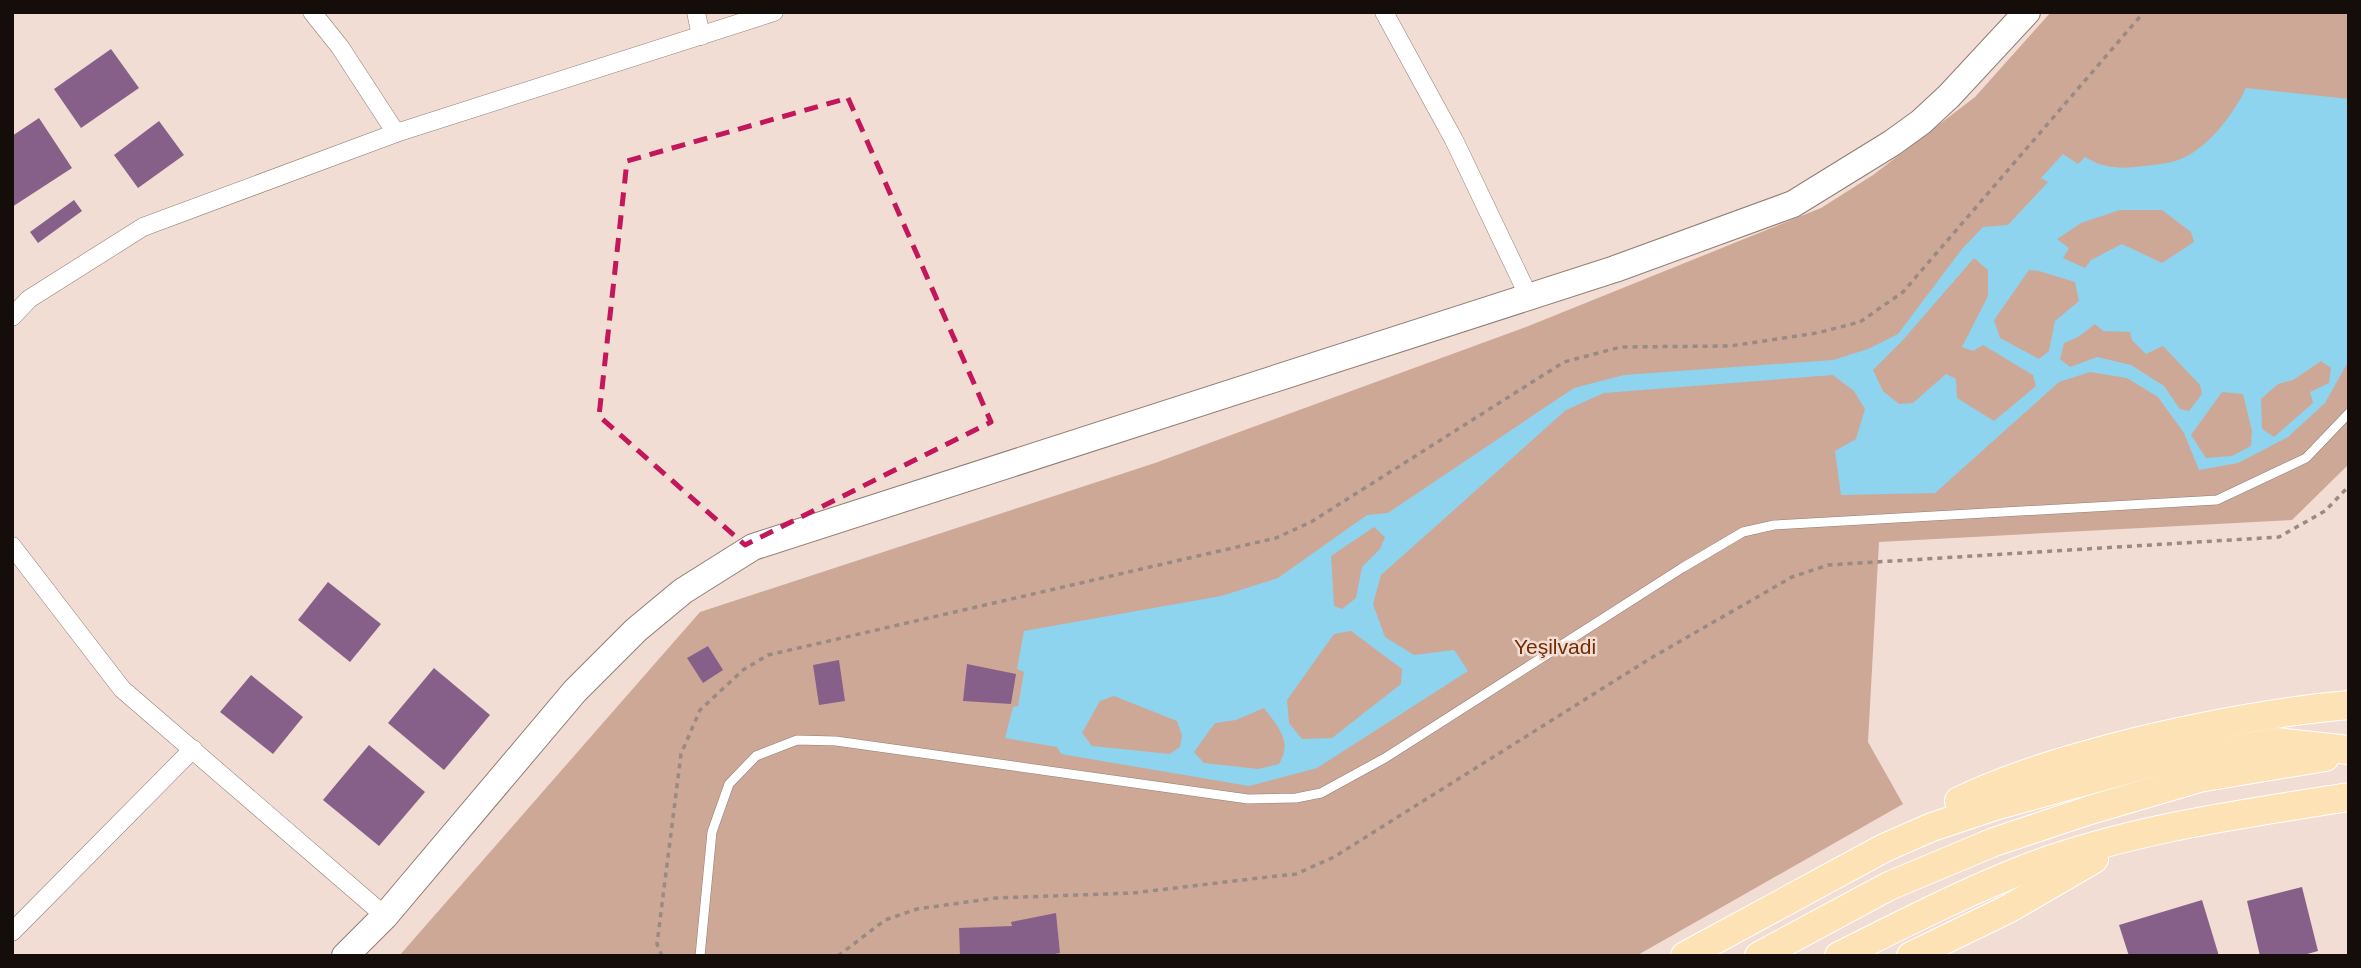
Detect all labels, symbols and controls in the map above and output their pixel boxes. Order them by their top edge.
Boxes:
park label: Yeşilvadi [1514,635,1596,658]

